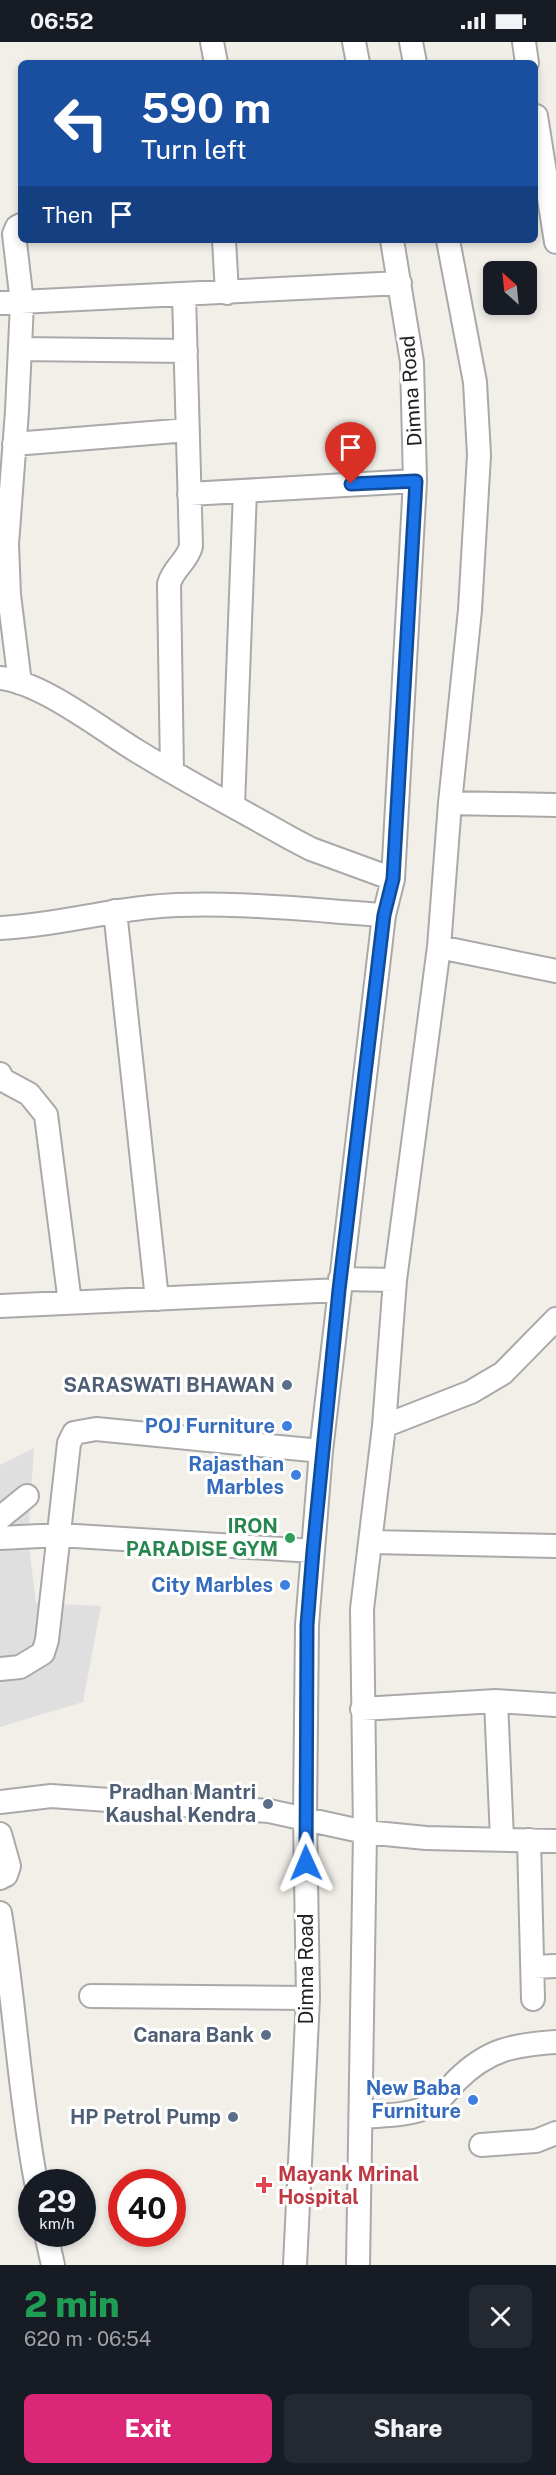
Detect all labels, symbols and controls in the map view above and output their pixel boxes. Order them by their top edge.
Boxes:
text: 06:52 [30,8,93,34]
text: 590 m [141,83,271,132]
icon: left [42,84,120,162]
text: Turn left [141,133,247,165]
icon: arrive [105,198,138,231]
text: Then [42,202,93,228]
north arrow [483,261,537,315]
map controls [483,261,537,315]
street label: Dimna Road [395,335,427,447]
pin [325,422,376,484]
icon: arrive [334,431,367,464]
place label: SARASWATI BHAWAN [63,1373,275,1397]
marker: SARASWATI BHAWAN [280,1378,294,1392]
place label: POJ Furniture [145,1414,275,1438]
marker: POJ Furniture [280,1419,294,1433]
place label: Rajasthan Marbles [188,1452,284,1499]
marker: Rajasthan Marbles [289,1468,303,1482]
place label: IRON PARADISE GYM [126,1514,278,1561]
marker: IRON PARADISE GYM [283,1531,297,1545]
place label: City Marbles [151,1573,273,1597]
marker: City Marbles [278,1578,292,1592]
place label: Pradhan Mantri Kaushal Kendra [105,1780,256,1827]
marker: Pradhan Mantri Kaushal Kendra [261,1797,275,1811]
position arrow [274,1831,338,1895]
street label: Dimna Road [294,1913,318,2025]
place label: Canara Bank [133,2023,254,2047]
marker: Canara Bank [259,2028,273,2042]
place label: New Baba Furniture [366,2076,461,2123]
marker: New Baba Furniture [466,2093,480,2107]
place label: HP Petrol Pump [70,2105,221,2129]
marker: HP Petrol Pump [226,2110,240,2124]
place label: Mayank Mrinal Hospital [278,2162,419,2209]
speed limit sign: 40 [108,2169,186,2247]
marker: Mayank Mrinal Hospital [255,2176,273,2194]
text: 29 [38,2183,76,2219]
text: km/h [39,2215,75,2232]
text: 2 min [24,2283,120,2325]
button: close [469,2285,532,2348]
text: 620 m · 06:54 [24,2327,151,2351]
button: Exit [24,2394,272,2463]
button: Share [284,2394,532,2463]

